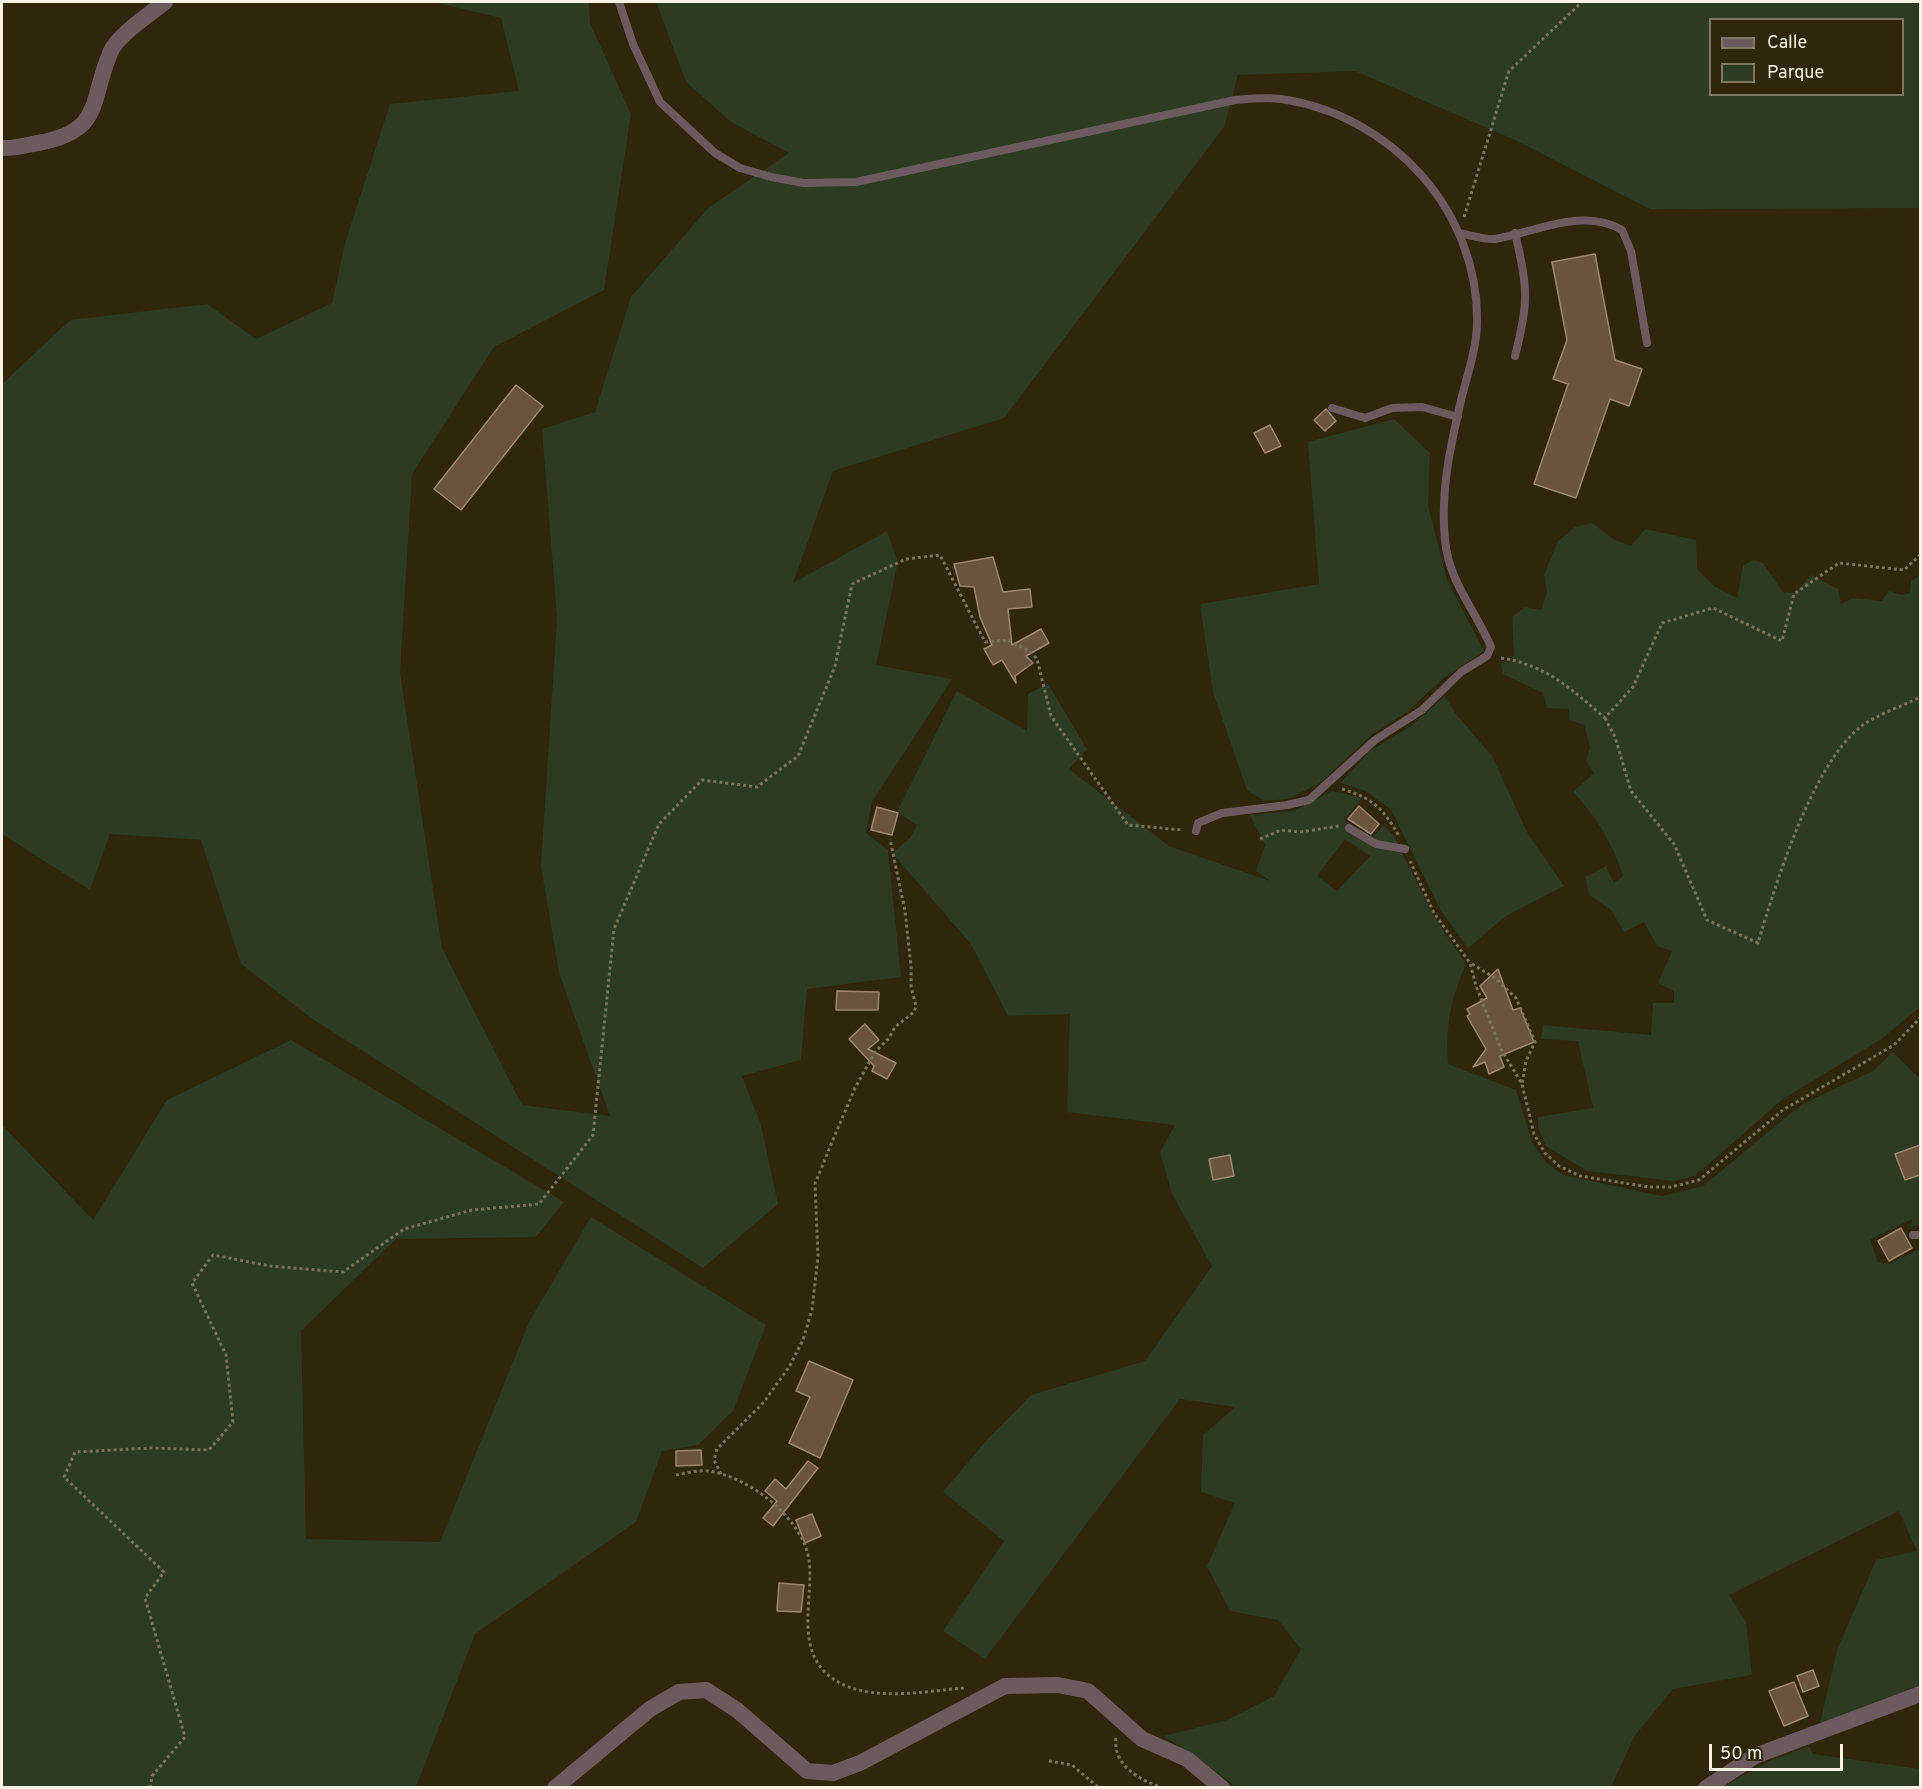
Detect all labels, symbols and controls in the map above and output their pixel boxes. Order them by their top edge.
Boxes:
legend [1709,18,1904,96]
text: Calle [1767,32,1807,55]
text: Parque [1767,62,1824,85]
scale bar [1712,1732,1846,1770]
text: 50 m [1720,1743,1762,1766]

